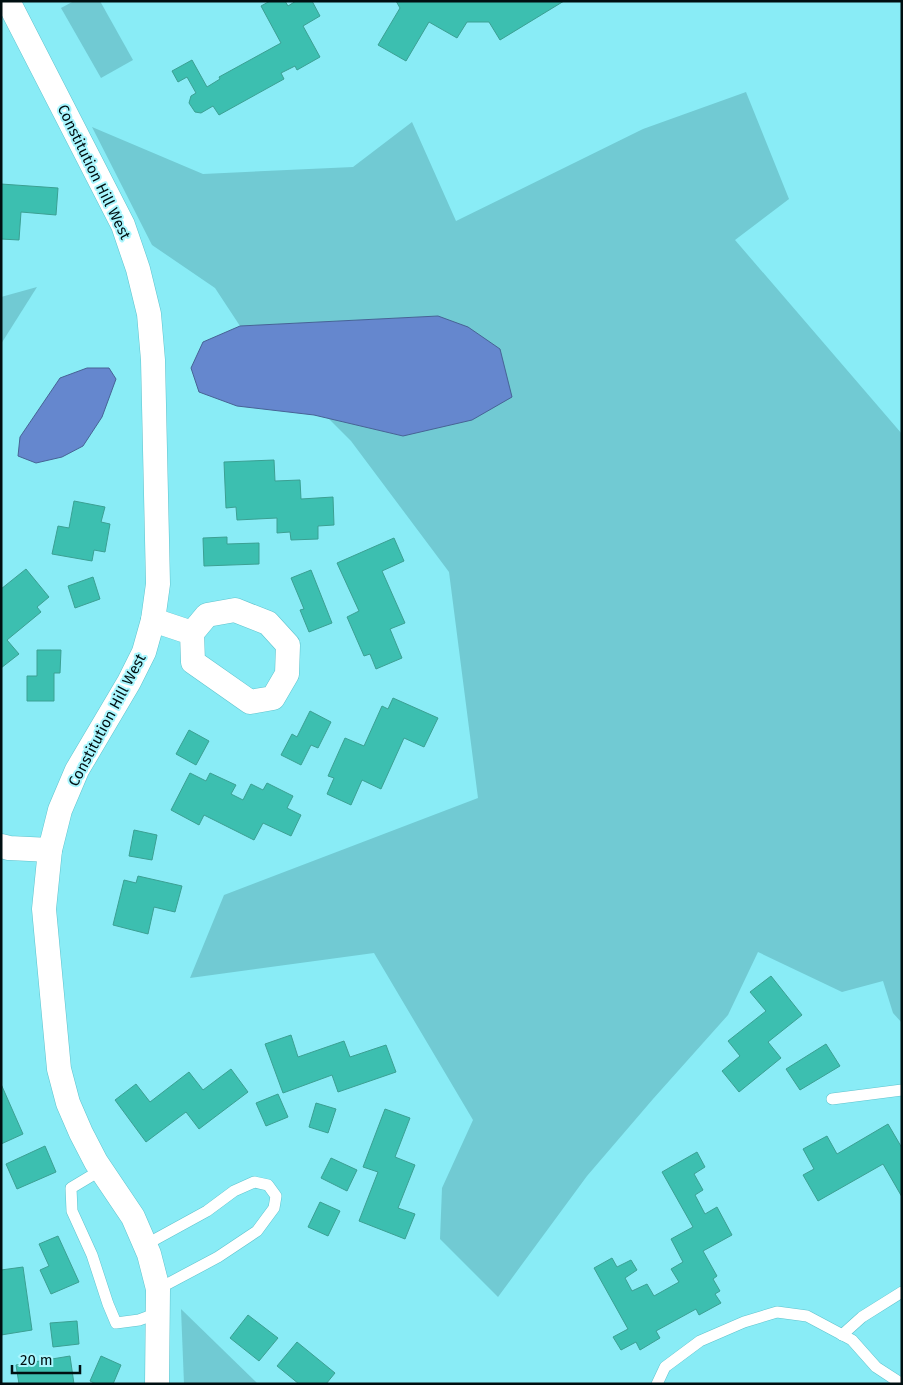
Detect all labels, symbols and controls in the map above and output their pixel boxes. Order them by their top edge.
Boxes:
street label: Constitution Hill West [54,102,135,243]
street label: Constitution Hill West [64,650,150,789]
scale bar [12,1342,80,1374]
text: 20 m [20,1351,53,1369]

